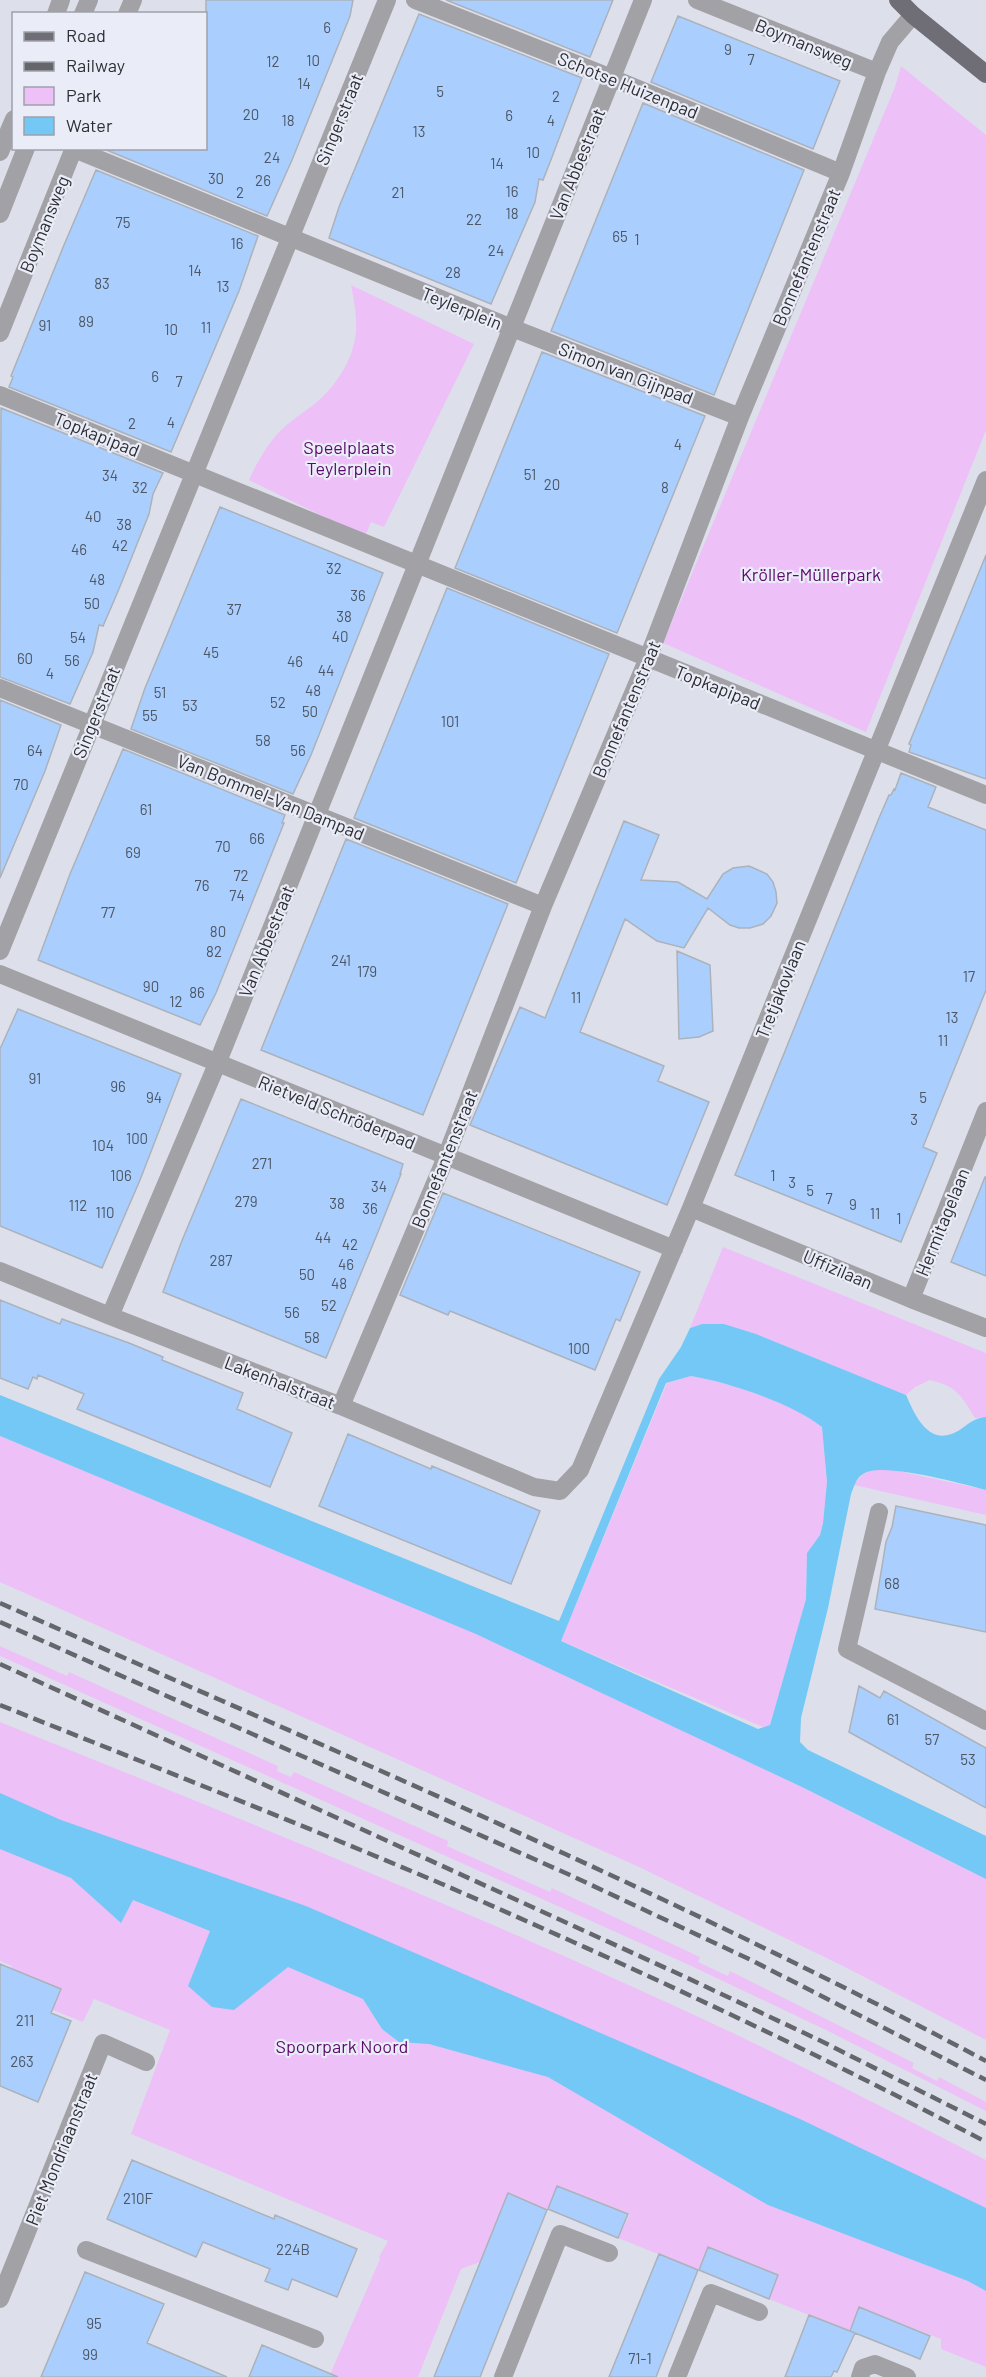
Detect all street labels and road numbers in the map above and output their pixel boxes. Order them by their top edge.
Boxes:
street label: Boymansweg [752,14,856,72]
street label: Schotse Huizenpad [554,47,702,123]
street label: Singerstraat [311,70,367,168]
street label: Van Abbestraat [545,105,609,223]
street label: Boymansweg [15,172,73,276]
street label: Bonnefantenstraat [767,185,845,329]
street label: Teylerplein [419,282,505,334]
street label: Simon van Gijnpad [556,337,696,409]
street label: Topkapipad [51,407,143,461]
street label: Bonnefantenstraat [587,637,665,781]
street label: Topkapipad [672,660,764,714]
street label: Singerstraat [68,663,124,761]
street label: Van Bommel-Van Dampad [174,749,368,845]
street label: Van Abbestraat [234,882,298,1000]
street label: Tretjakovlaan [750,937,810,1041]
street label: Rietveld Schröderpad [255,1070,419,1154]
street label: Bonnefantenstraat [406,1087,482,1231]
street label: Hermitagelaan [910,1165,974,1279]
street label: Uffizilaan [800,1245,876,1293]
street label: Lakenhalstraat [221,1351,339,1413]
street label: Piet Mondriaanstraat [20,2069,102,2229]

